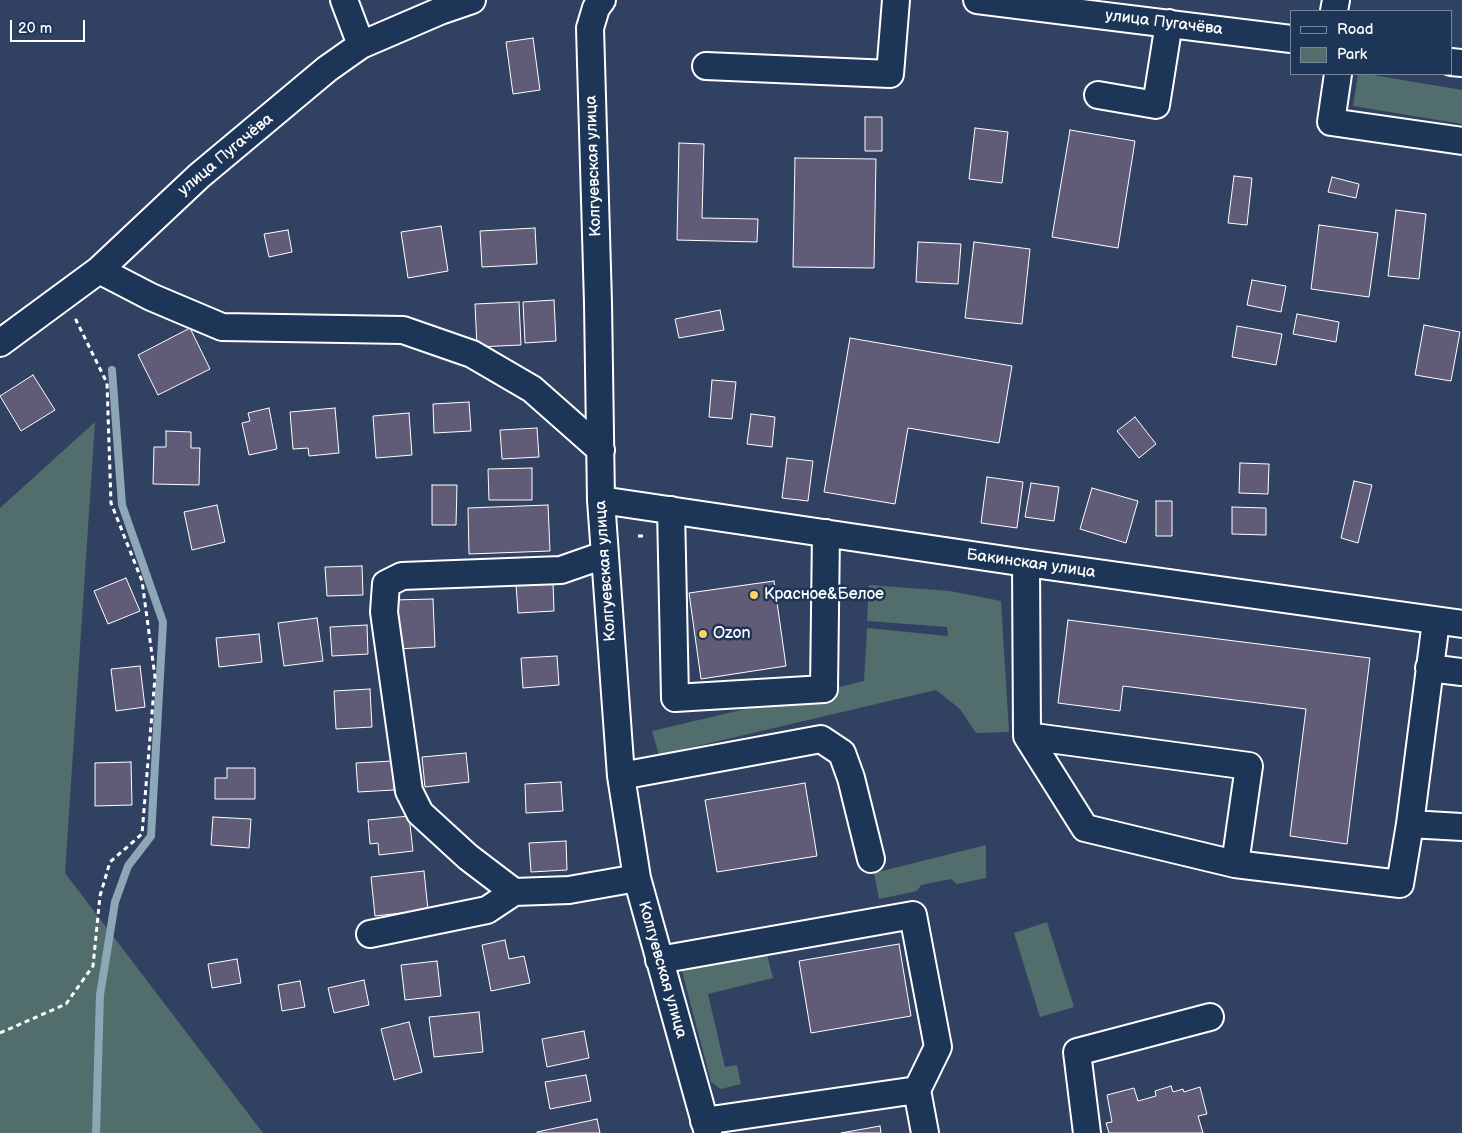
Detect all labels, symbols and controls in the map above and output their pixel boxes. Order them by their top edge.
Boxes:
street label: улица Пугачёва [1104,6,1224,40]
scale bar [12,10,88,42]
legend [1290,10,1452,75]
text: 20 m [18,19,52,38]
text: Road [1337,20,1373,39]
text: Park [1337,45,1367,64]
street label: Колгуевская улица [582,95,606,237]
street label: улица Пугачёва [175,110,277,200]
street label: Колгуевская улица [591,500,621,642]
street label: Бакинская улица [965,545,1097,583]
place label: Красное&Белое [764,585,884,605]
marker: Красное&Белое [748,589,760,601]
place label: Ozon [713,624,751,644]
marker: Ozon [697,628,709,640]
street label: Колгуевская улица [633,899,691,1041]

